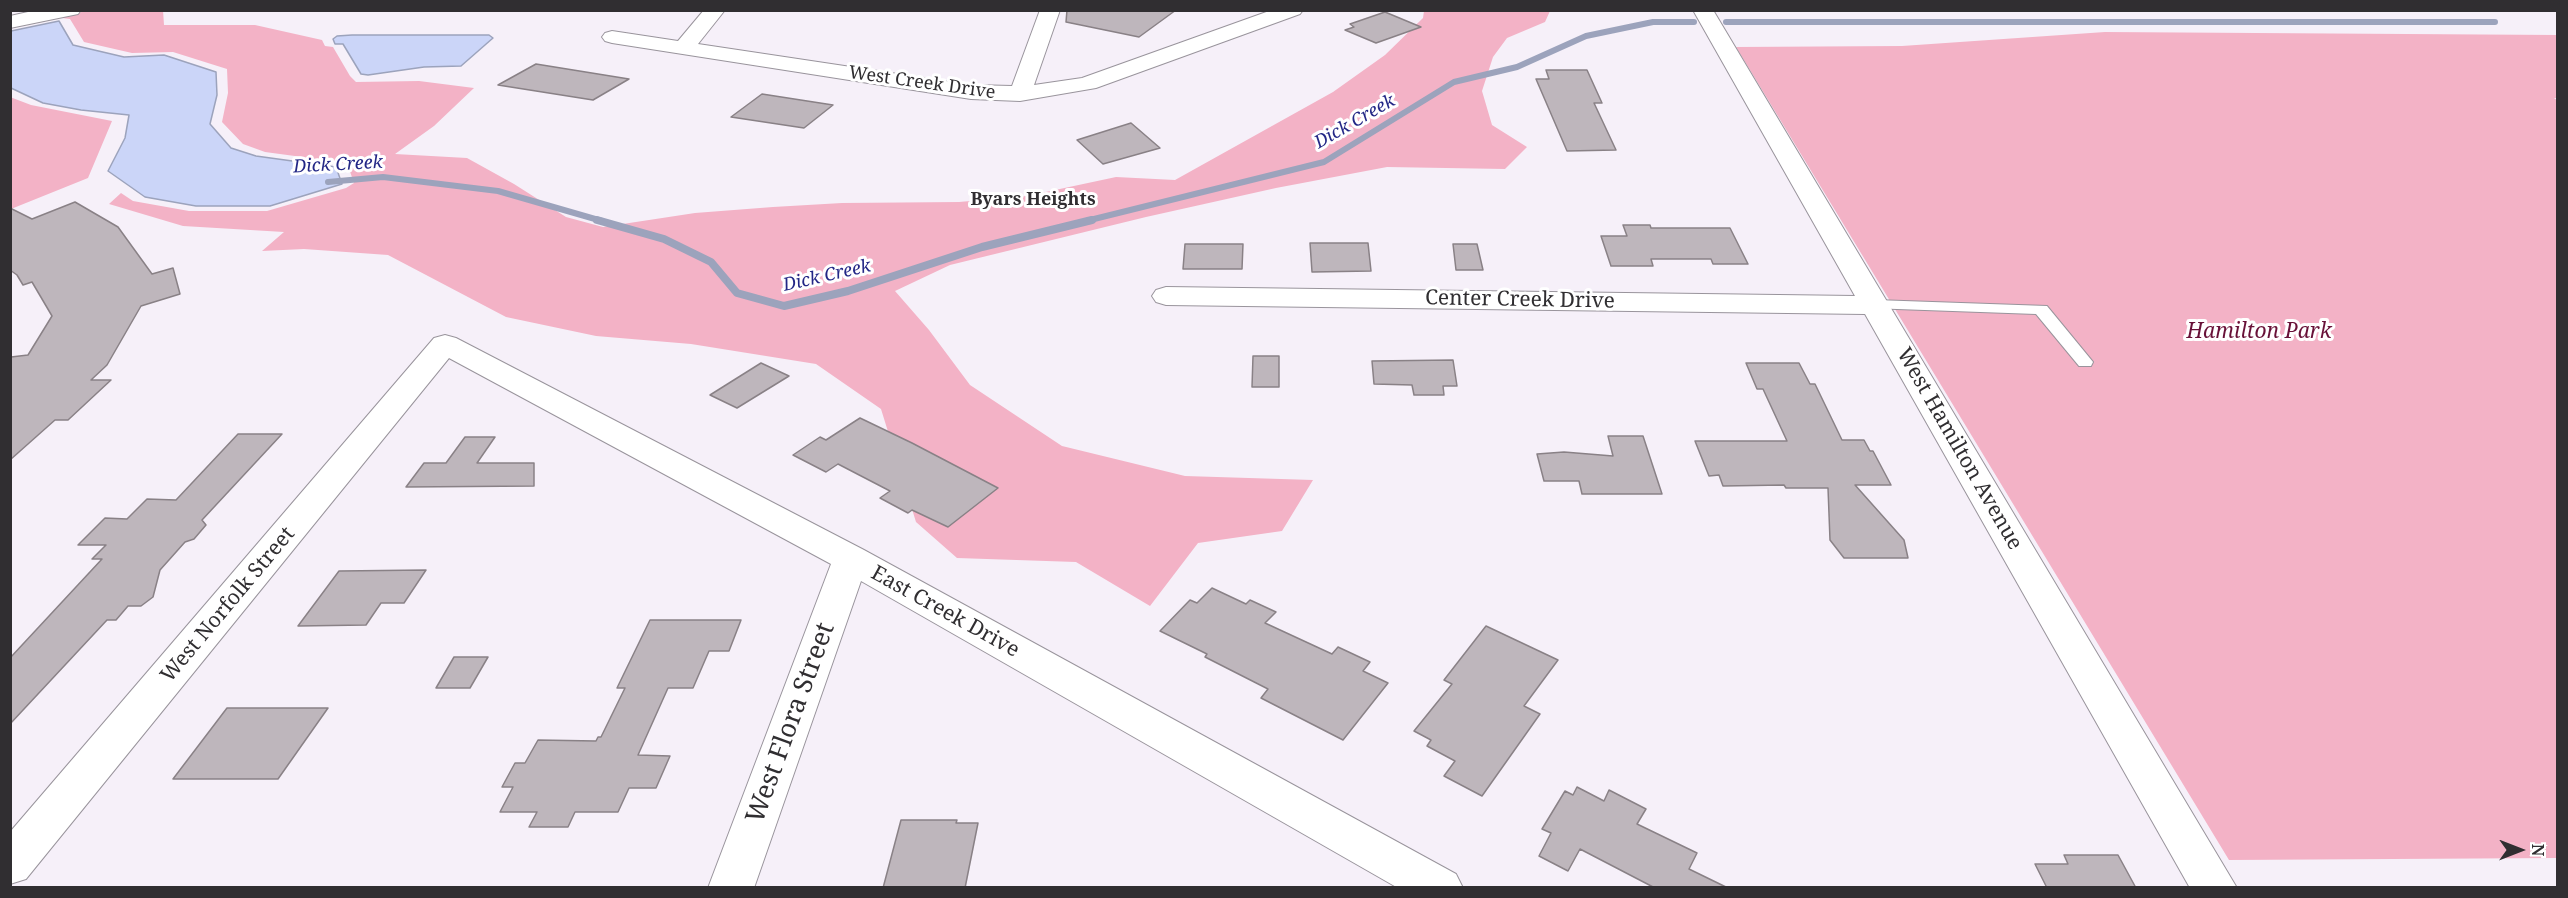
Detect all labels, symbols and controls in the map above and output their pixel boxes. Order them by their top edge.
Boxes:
street label: West Creek Drive [847,62,997,104]
water label: Dick Creek [1311,90,1399,154]
water label: Dick Creek [293,152,383,178]
district label: Byars Heights [970,189,1096,211]
water label: Dick Creek [781,255,873,297]
street label: Center Creek Drive [1425,286,1615,314]
park label: Hamilton Park [2186,319,2332,345]
street label: West Hamilton Avenue [1891,343,2027,555]
street label: West Norfolk Street [156,522,300,688]
street label: East Creek Drive [867,561,1023,663]
street label: West Flora Street [740,618,842,828]
north arrow [2490,820,2550,880]
text: N [2527,844,2549,856]

